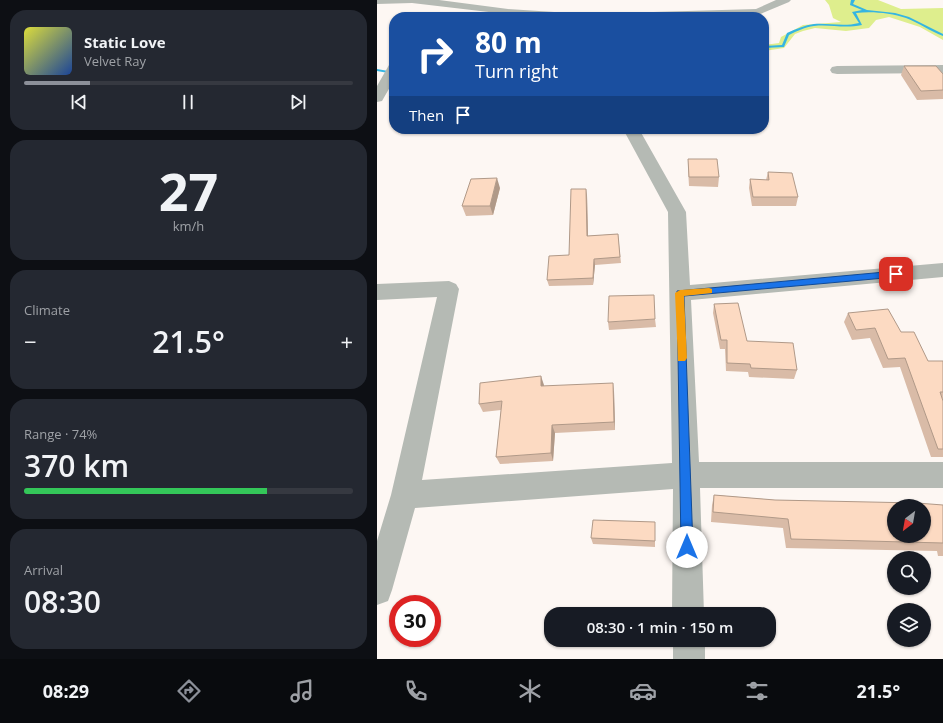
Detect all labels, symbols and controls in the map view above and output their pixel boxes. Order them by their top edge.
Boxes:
text: 80 m [475,23,542,61]
icon: right [409,28,461,80]
text: Static Love [84,32,166,52]
text: Velvet Ray [84,52,146,70]
text: Turn right [475,59,558,83]
icon: previous [68,91,90,113]
icon: pause [177,91,199,113]
icon: next [287,91,309,113]
icon: arrive [452,104,474,126]
text: Then [409,105,444,125]
text: 27 [159,155,218,226]
text: km/h [173,217,204,235]
pin [879,257,913,291]
icon: arrive [885,263,907,285]
text: Climate [24,301,70,319]
text: 21.5° [152,321,225,362]
text: − [24,326,37,356]
text: + [340,326,353,356]
text: Range · 74% [24,425,97,443]
text: 370 km [24,445,129,486]
north arrow [887,499,931,543]
map controls [887,499,931,647]
position arrow [666,526,708,568]
button: search [887,551,931,595]
text: Arrival [24,561,63,579]
text: 08:30 [24,581,101,622]
speed limit sign: 30 [389,595,441,647]
button: layers [887,603,931,647]
text: 08:30 · 1 min · 150 m [587,617,733,637]
icon: directions [175,677,203,705]
icon: music [288,677,316,705]
icon: phone [402,677,430,705]
icon: climate [516,677,544,705]
icon: car [629,677,657,705]
icon: filters [743,677,771,705]
text: 08:29 [43,679,89,703]
text: 21.5° [856,679,900,703]

